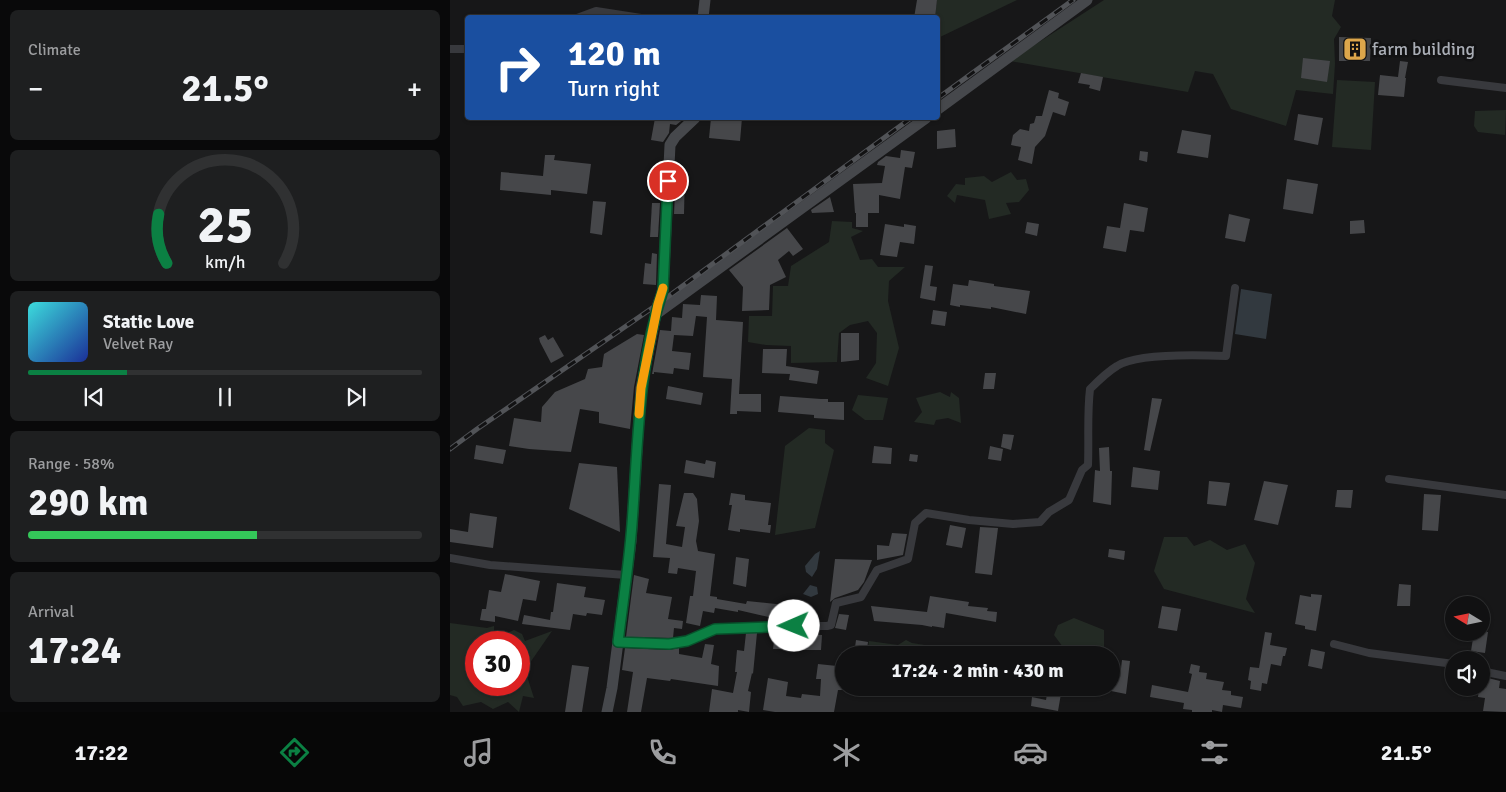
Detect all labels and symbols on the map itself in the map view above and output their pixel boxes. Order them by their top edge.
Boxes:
building icon: farm building [1342,36,1368,62]
place label: farm building [1372,38,1475,60]
pin [647,160,689,202]
north arrow [1445,596,1490,641]
position arrow [767,599,819,651]
speed limit sign: 30 [465,631,530,696]

